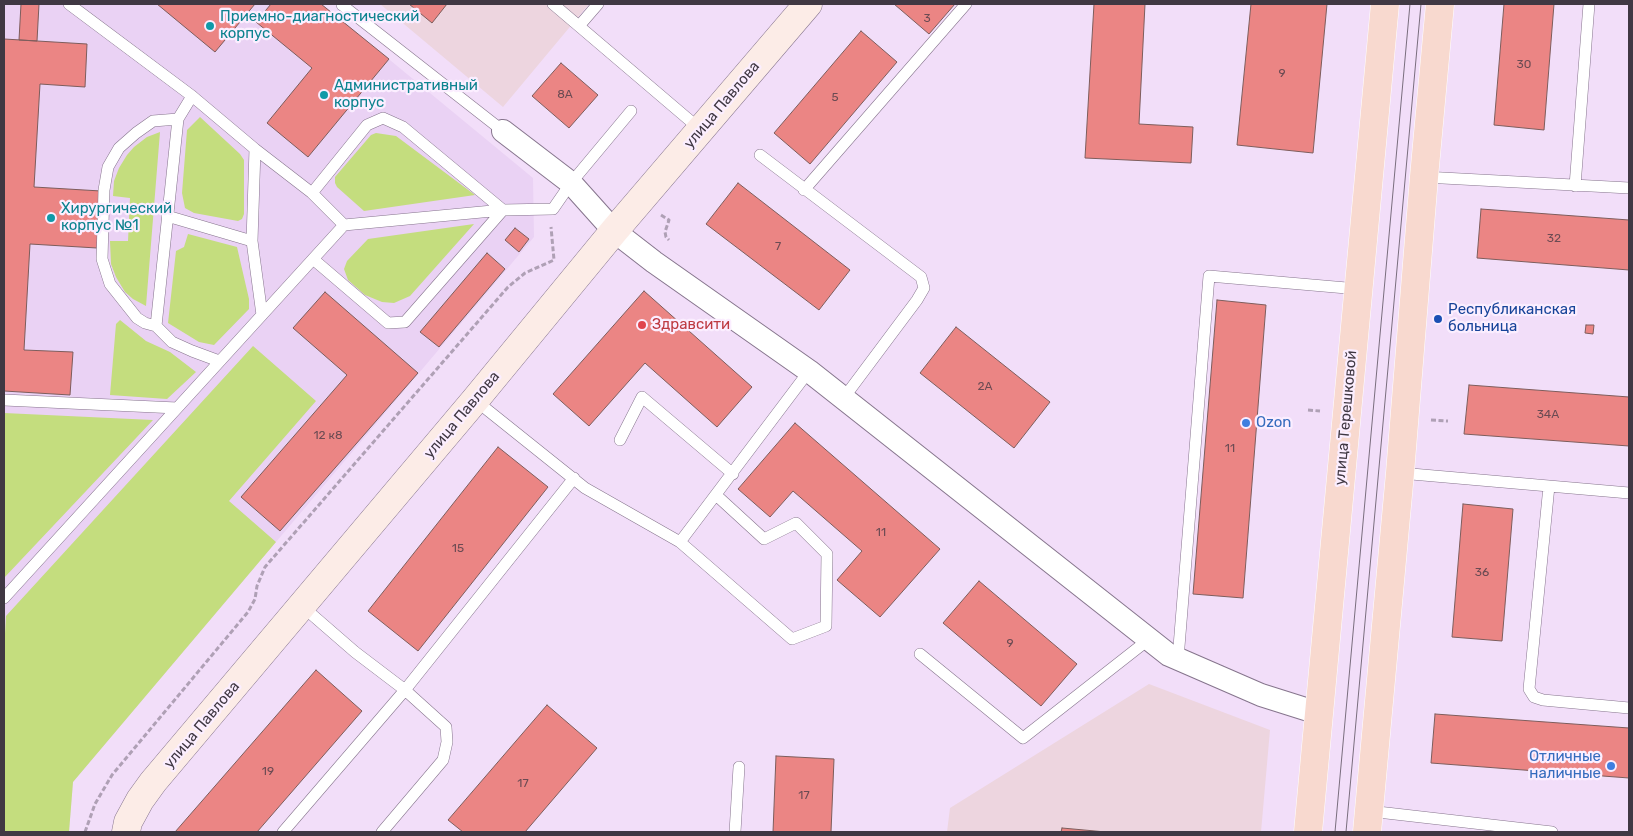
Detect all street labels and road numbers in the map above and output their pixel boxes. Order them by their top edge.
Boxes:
street label: улица Павлова [680,58,764,152]
street label: улица Терешковой [1331,350,1361,486]
street label: улица Павлова [420,368,504,462]
street label: улица Павлова [160,678,244,772]

